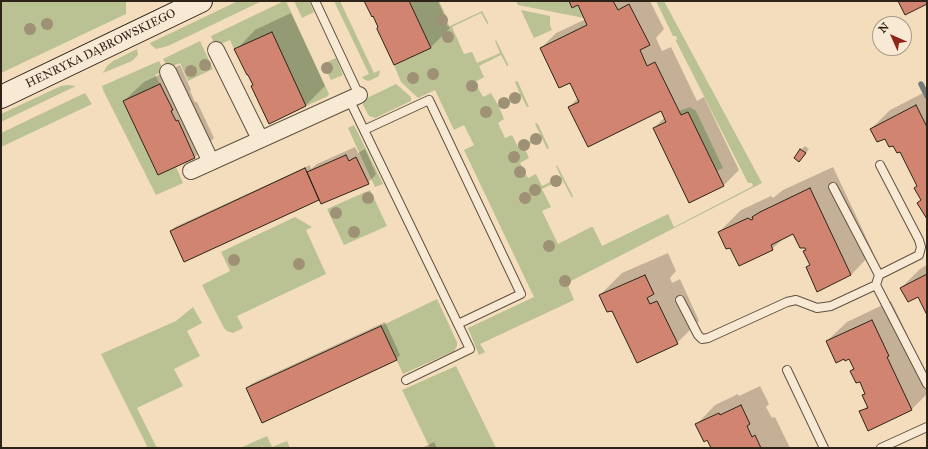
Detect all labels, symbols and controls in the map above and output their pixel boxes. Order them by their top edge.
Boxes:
street label: HENRYKA DĄBROWSKIEGO [24,6,178,92]
north arrow [872,16,912,56]
text: N [876,20,892,36]

